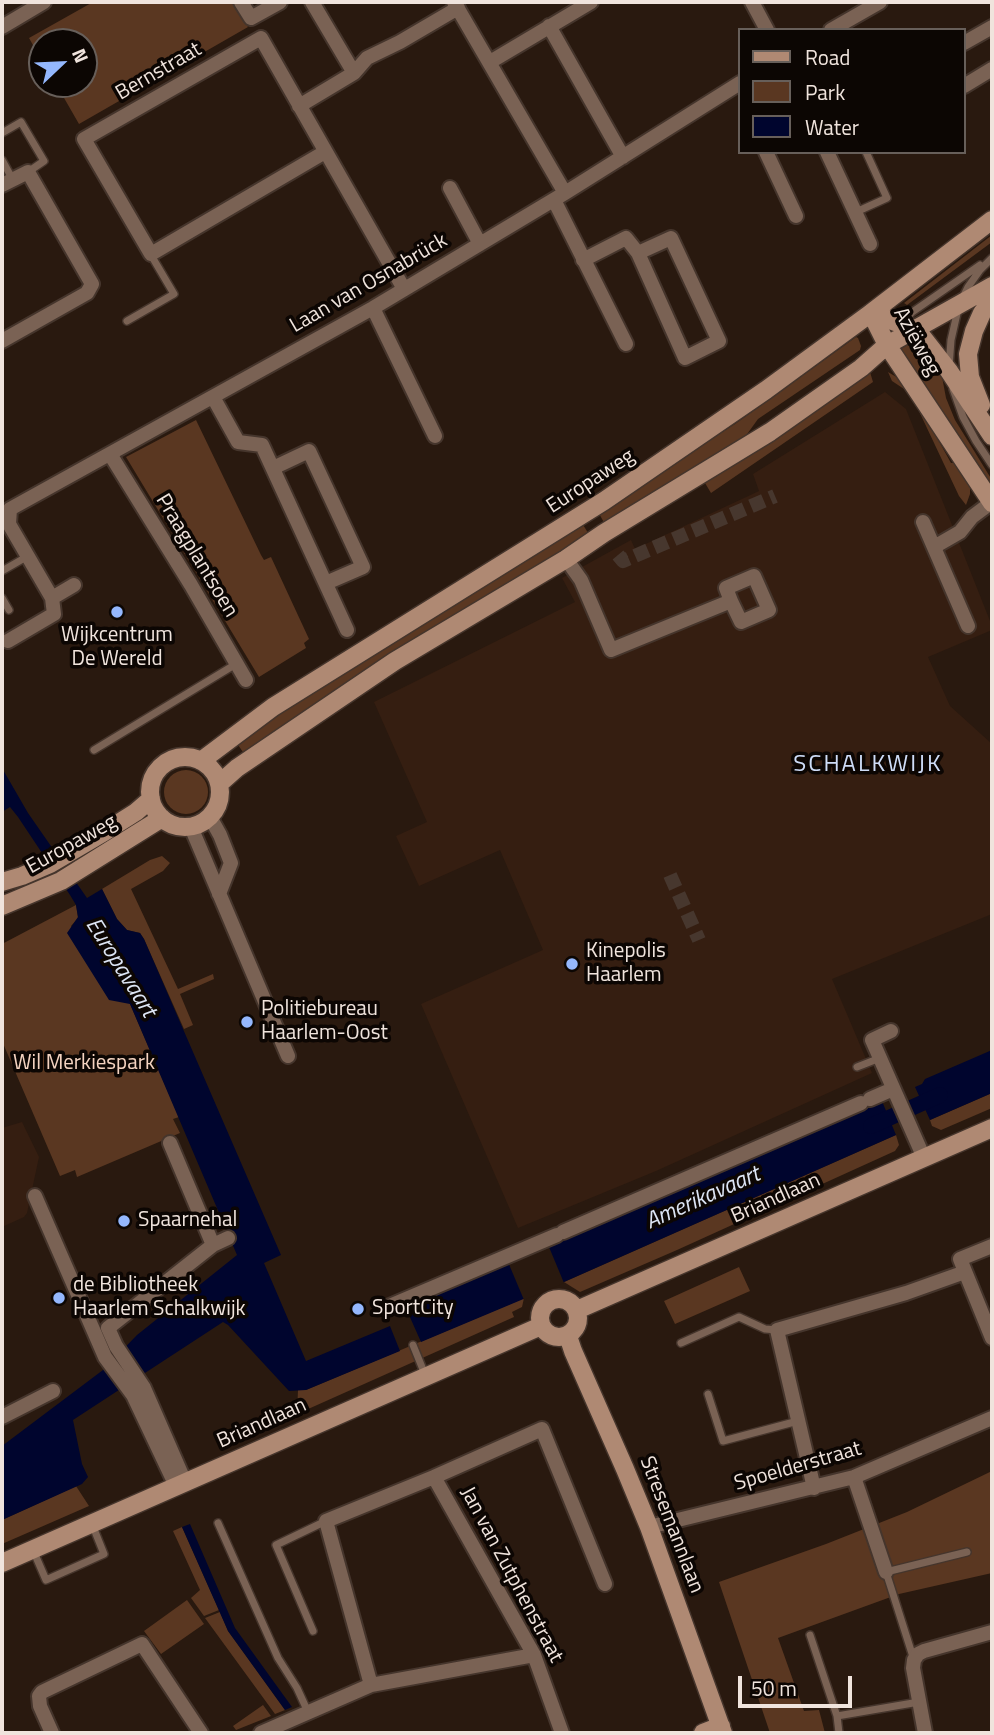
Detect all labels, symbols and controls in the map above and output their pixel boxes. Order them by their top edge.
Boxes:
north arrow [28,28,98,98]
legend [738,28,966,154]
street label: Bernstraat [112,37,206,107]
text: Road [805,41,850,73]
text: N [65,44,97,67]
text: Park [805,76,845,108]
text: Water [805,111,859,143]
street label: Laan van Osnabrück [286,229,452,339]
street label: Aziëweg [887,303,945,381]
street label: Europaweg [542,444,640,520]
street label: Praagplantsoen [149,490,243,622]
marker: Wijkcentrum De Wereld [109,604,125,620]
place label: Wijkcentrum De Wereld [61,623,173,673]
district label: SCHALKWIJK [795,751,941,779]
street label: Europaweg [22,810,122,880]
water label: Europavaart [79,913,161,1023]
place label: Kinepolis Haarlem [586,939,666,989]
marker: Kinepolis Haarlem [564,956,580,972]
place label: Politiebureau Haarlem-Oost [261,997,388,1047]
marker: Politiebureau Haarlem-Oost [239,1014,255,1030]
park label: Wil Merkiespark [13,1051,155,1077]
water label: Amerikavaart [642,1162,764,1236]
street label: Briandlaan [728,1168,824,1230]
place label: Spaarnehal [138,1208,237,1234]
marker: Spaarnehal [116,1213,132,1229]
place label: de Bibliotheek Haarlem Schalkwijk [73,1273,246,1323]
marker: de Bibliotheek Haarlem Schalkwijk [51,1290,67,1306]
place label: SportCity [372,1296,454,1322]
marker: SportCity [350,1301,366,1317]
street label: Briandlaan [214,1393,310,1455]
street label: Spoelderstraat [732,1437,864,1497]
street label: Stresemannlaan [633,1453,709,1597]
street label: Jan van Zutphenstraat [454,1483,568,1667]
scale bar [742,1662,856,1706]
text: 50 m [751,1672,797,1704]

